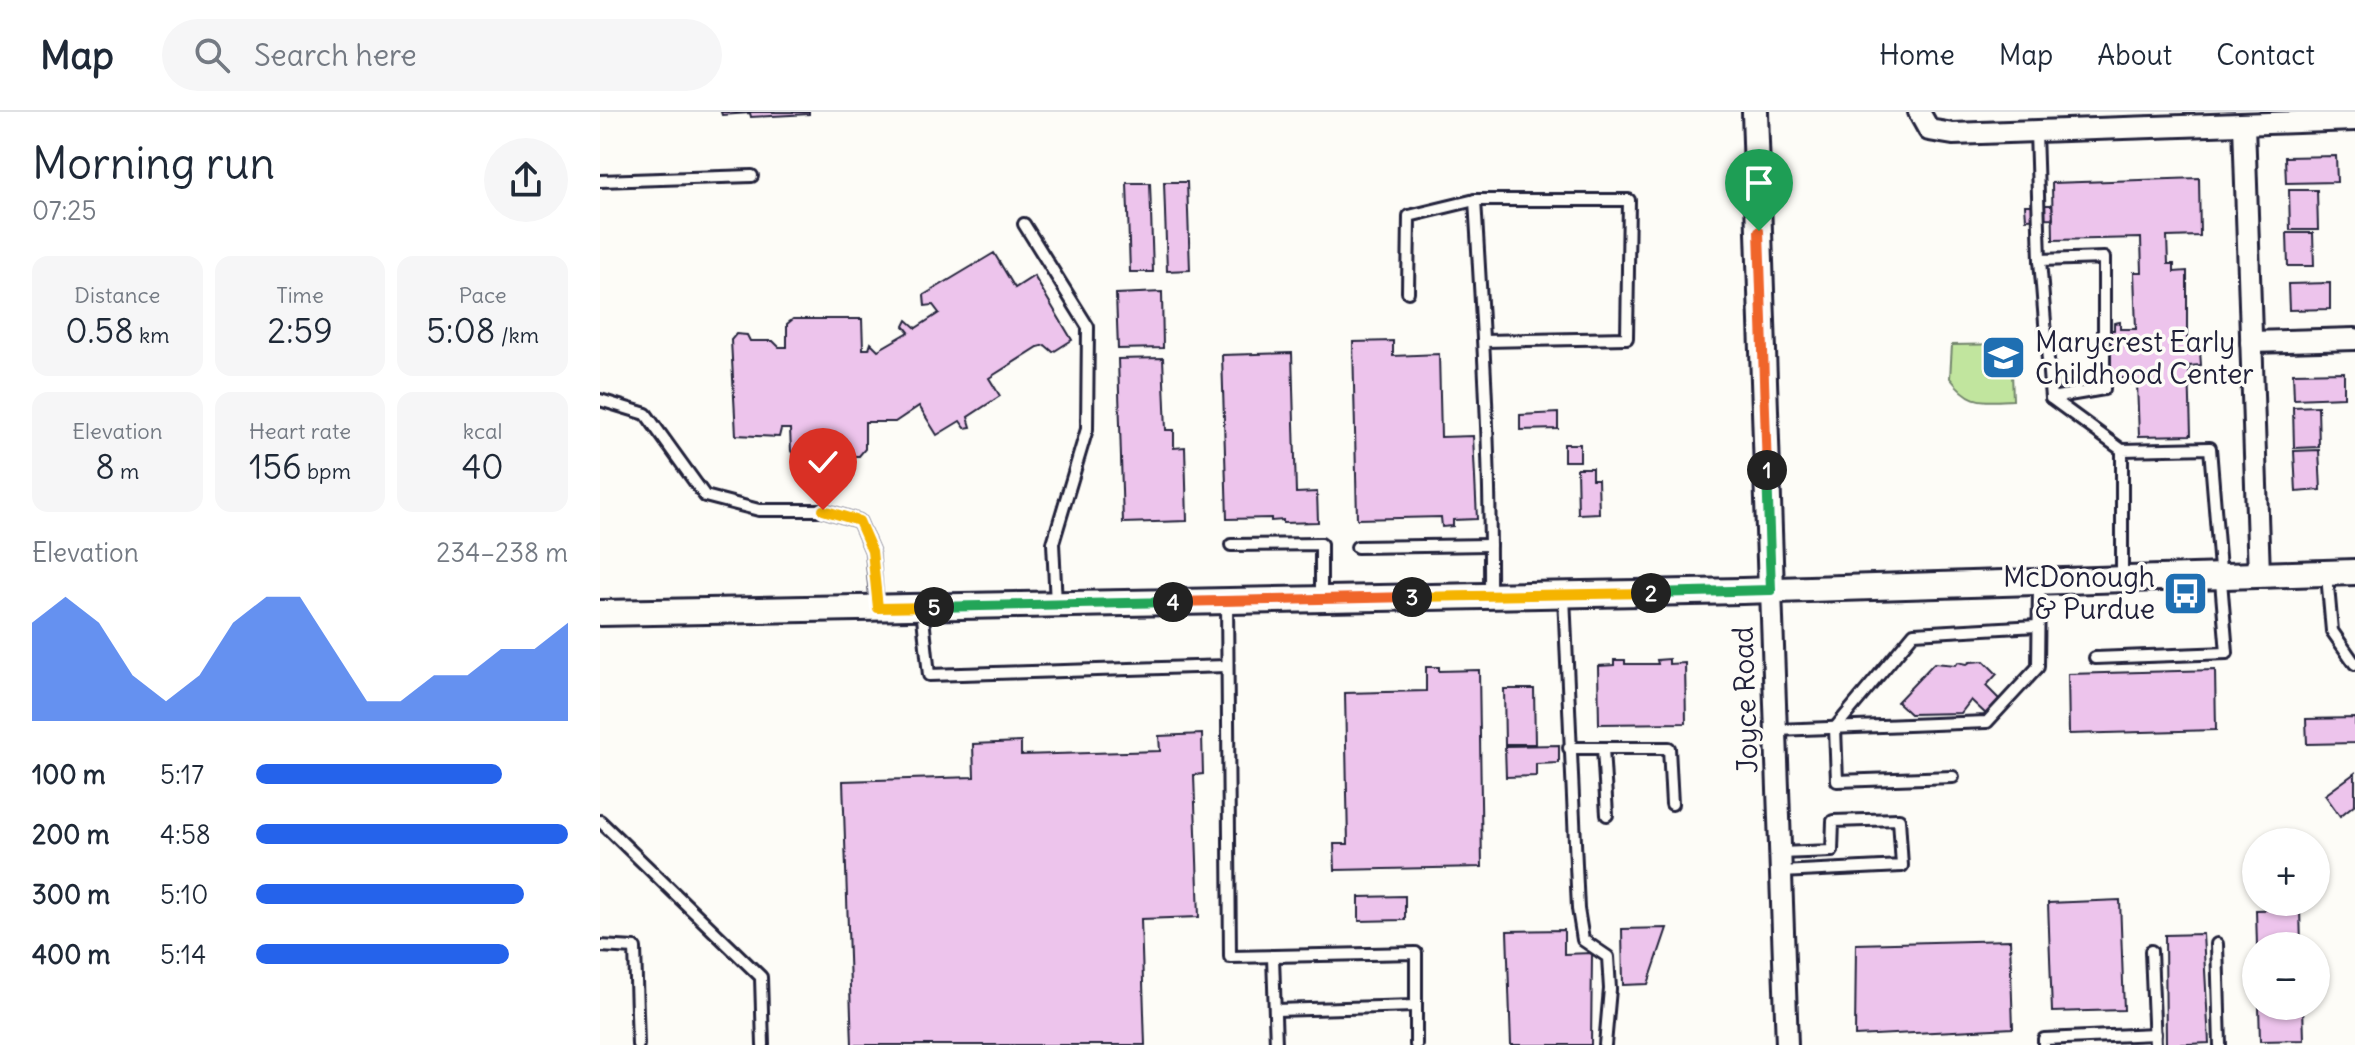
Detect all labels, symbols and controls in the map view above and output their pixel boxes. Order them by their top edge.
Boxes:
search box [162,19,722,91]
text: Map [40,32,114,79]
icon: search [190,33,234,77]
text: Search here [254,36,417,74]
text: Home [1879,37,1955,73]
text: Map [1999,37,2053,73]
text: About [2097,37,2172,73]
text: Contact [2216,37,2315,73]
text: Morning run [32,136,275,191]
button: share [484,138,568,222]
pin [1725,149,1793,231]
icon: arrive [1737,161,1781,205]
text: 07:25 [32,194,97,227]
text: Distance [74,281,160,309]
text: Time [276,281,324,309]
text: Pace [459,281,507,309]
text: 0.58 [65,309,134,352]
text: 2:59 [267,309,333,352]
text: 5:08 [426,309,495,352]
text: km [134,321,169,349]
text: /km [495,321,539,349]
place label: Marycrest Early Childhood Center [2035,324,2254,392]
school or university icon: Marycrest Early Childhood Center [1980,334,2028,382]
text: Elevation [72,417,162,445]
text: Heart rate [249,417,351,445]
text: kcal [463,417,502,445]
pin [789,428,857,510]
icon: check [801,440,845,484]
text: 8 [95,445,115,488]
text: 156 [249,445,302,488]
text: 40 [462,445,504,488]
pin: 1 [1747,450,1787,490]
text: 1 [1763,456,1771,484]
text: m [115,457,139,485]
text: bpm [302,457,351,485]
text: Elevation [32,536,139,569]
text: 234–238 m [436,536,568,569]
place label: McDonough & Purdue [2003,559,2155,627]
bus stop icon: McDonough & Purdue [2162,569,2210,617]
pin: 2 [1631,573,1671,613]
pin: 3 [1392,577,1432,617]
text: 2 [1645,579,1657,607]
pin: 4 [1153,582,1193,622]
text: 3 [1406,583,1418,611]
pin: 5 [914,587,954,627]
text: 4 [1167,588,1179,616]
text: 5 [928,593,940,621]
street label: Joyce Road [1724,626,1766,774]
text: 100 m [32,758,106,791]
text: 5:17 [160,758,204,791]
text: 200 m [32,818,109,851]
text: 4:58 [160,818,211,851]
map controls [2242,828,2330,1020]
button: + [2242,828,2330,916]
text: 300 m [32,878,110,911]
text: 5:10 [160,878,208,911]
button: − [2242,932,2330,1020]
text: 400 m [32,938,110,971]
text: 5:14 [160,938,206,971]

